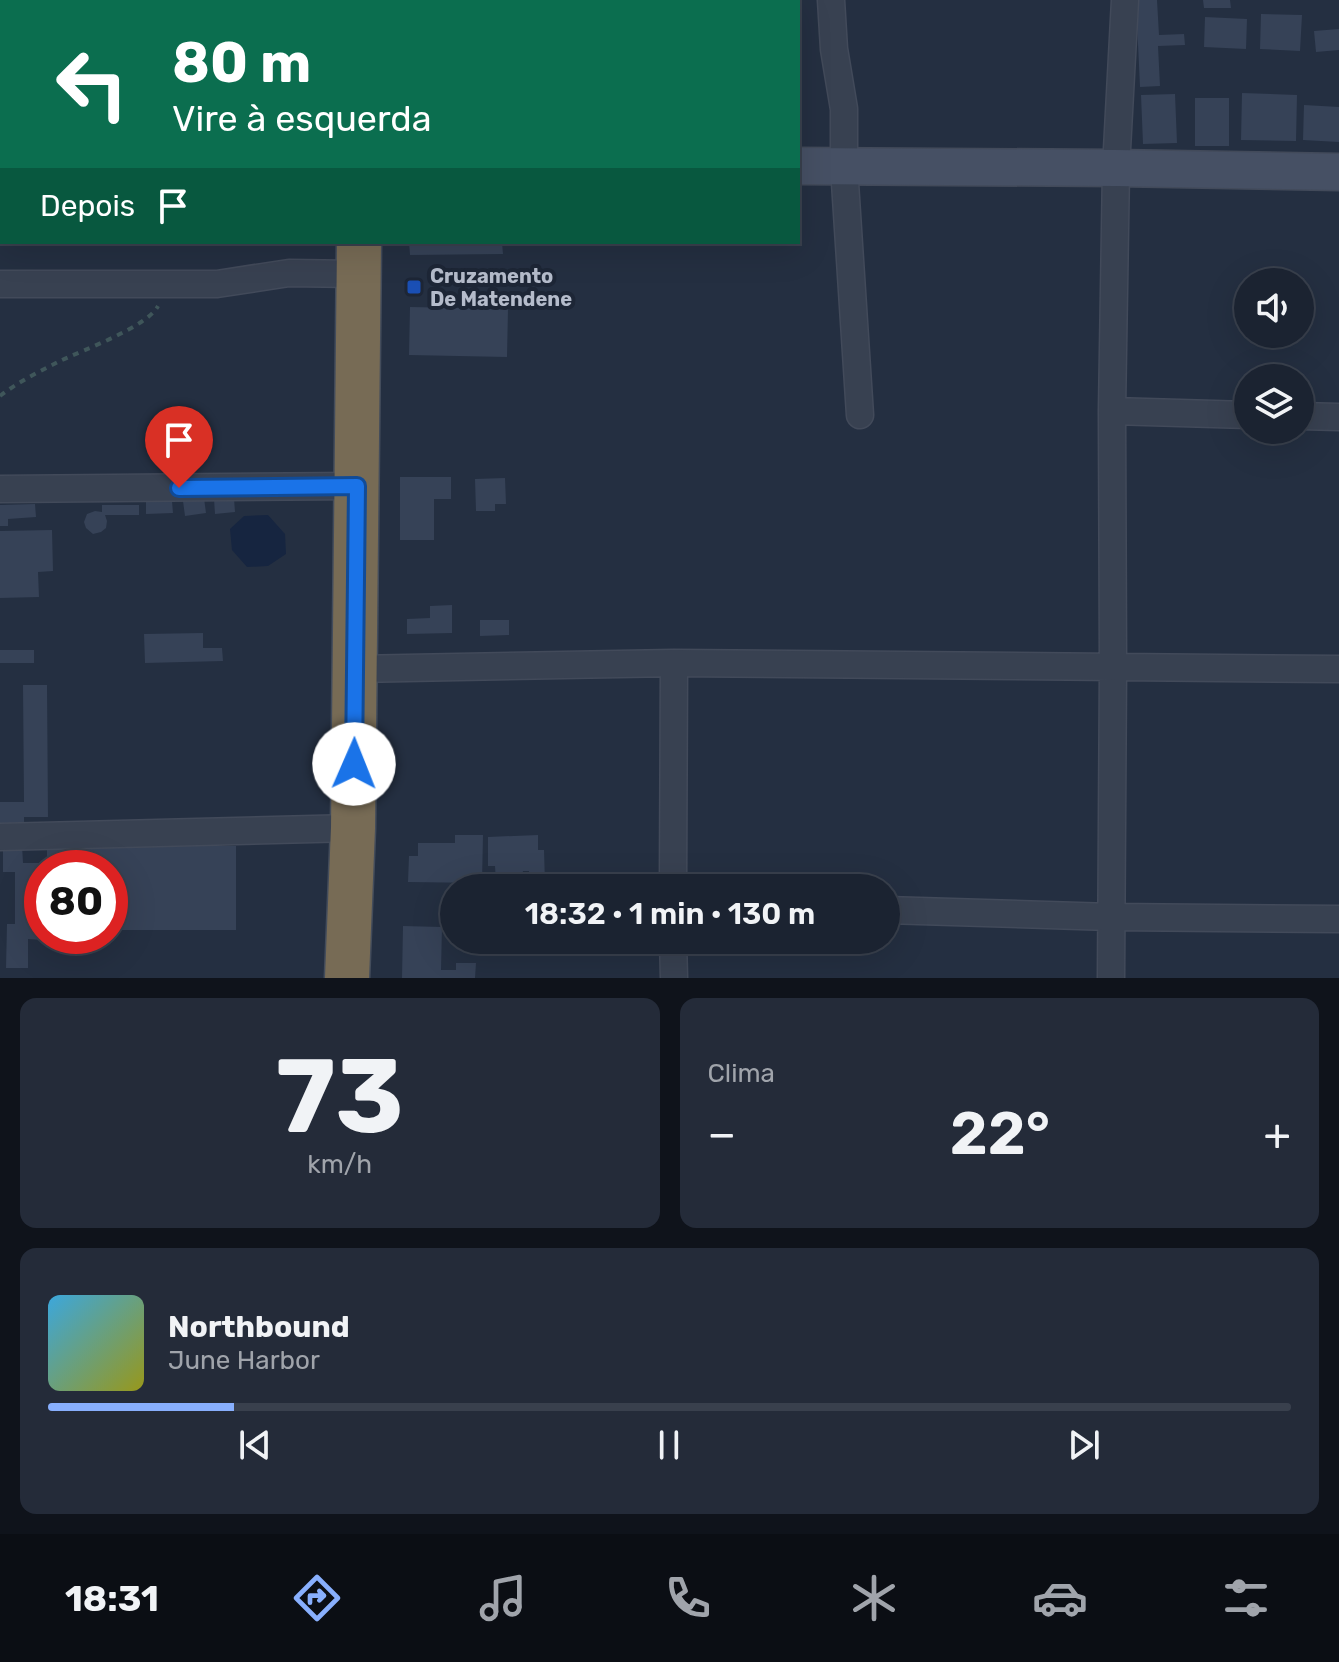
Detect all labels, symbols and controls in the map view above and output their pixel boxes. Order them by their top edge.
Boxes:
text: 80 m [172,30,311,96]
icon: left [40,32,144,136]
text: Vire à esquerda [172,97,432,140]
icon: arrive [151,184,195,228]
text: Depois [40,188,135,224]
place label: Cruzamento De Matendene [430,264,572,311]
map controls [1234,268,1314,444]
button: sound [1234,268,1314,348]
marker: Cruzamento De Matendene [405,278,423,296]
button: layers [1234,364,1314,444]
pin [145,406,213,488]
icon: arrive [157,418,201,462]
position arrow [312,722,396,806]
speed limit sign: 80 [24,850,128,954]
text: 18:32 · 1 min · 130 m [525,896,815,932]
text: 73 [276,1035,404,1158]
text: Clima [708,1058,775,1089]
text: 22° [950,1098,1050,1169]
text: − [708,1108,736,1160]
text: + [1264,1108,1291,1160]
text: km/h [307,1149,372,1180]
text: Northbound [168,1309,350,1345]
text: June Harbor [168,1345,320,1376]
icon: previous [233,1423,277,1467]
icon: pause [647,1423,691,1467]
icon: next [1062,1423,1106,1467]
icon: directions [289,1570,345,1626]
icon: music [475,1570,531,1626]
icon: phone [660,1570,716,1626]
icon: climate [846,1570,902,1626]
icon: car [1032,1570,1088,1626]
icon: filters [1218,1570,1274,1626]
text: 18:31 [65,1577,159,1620]

